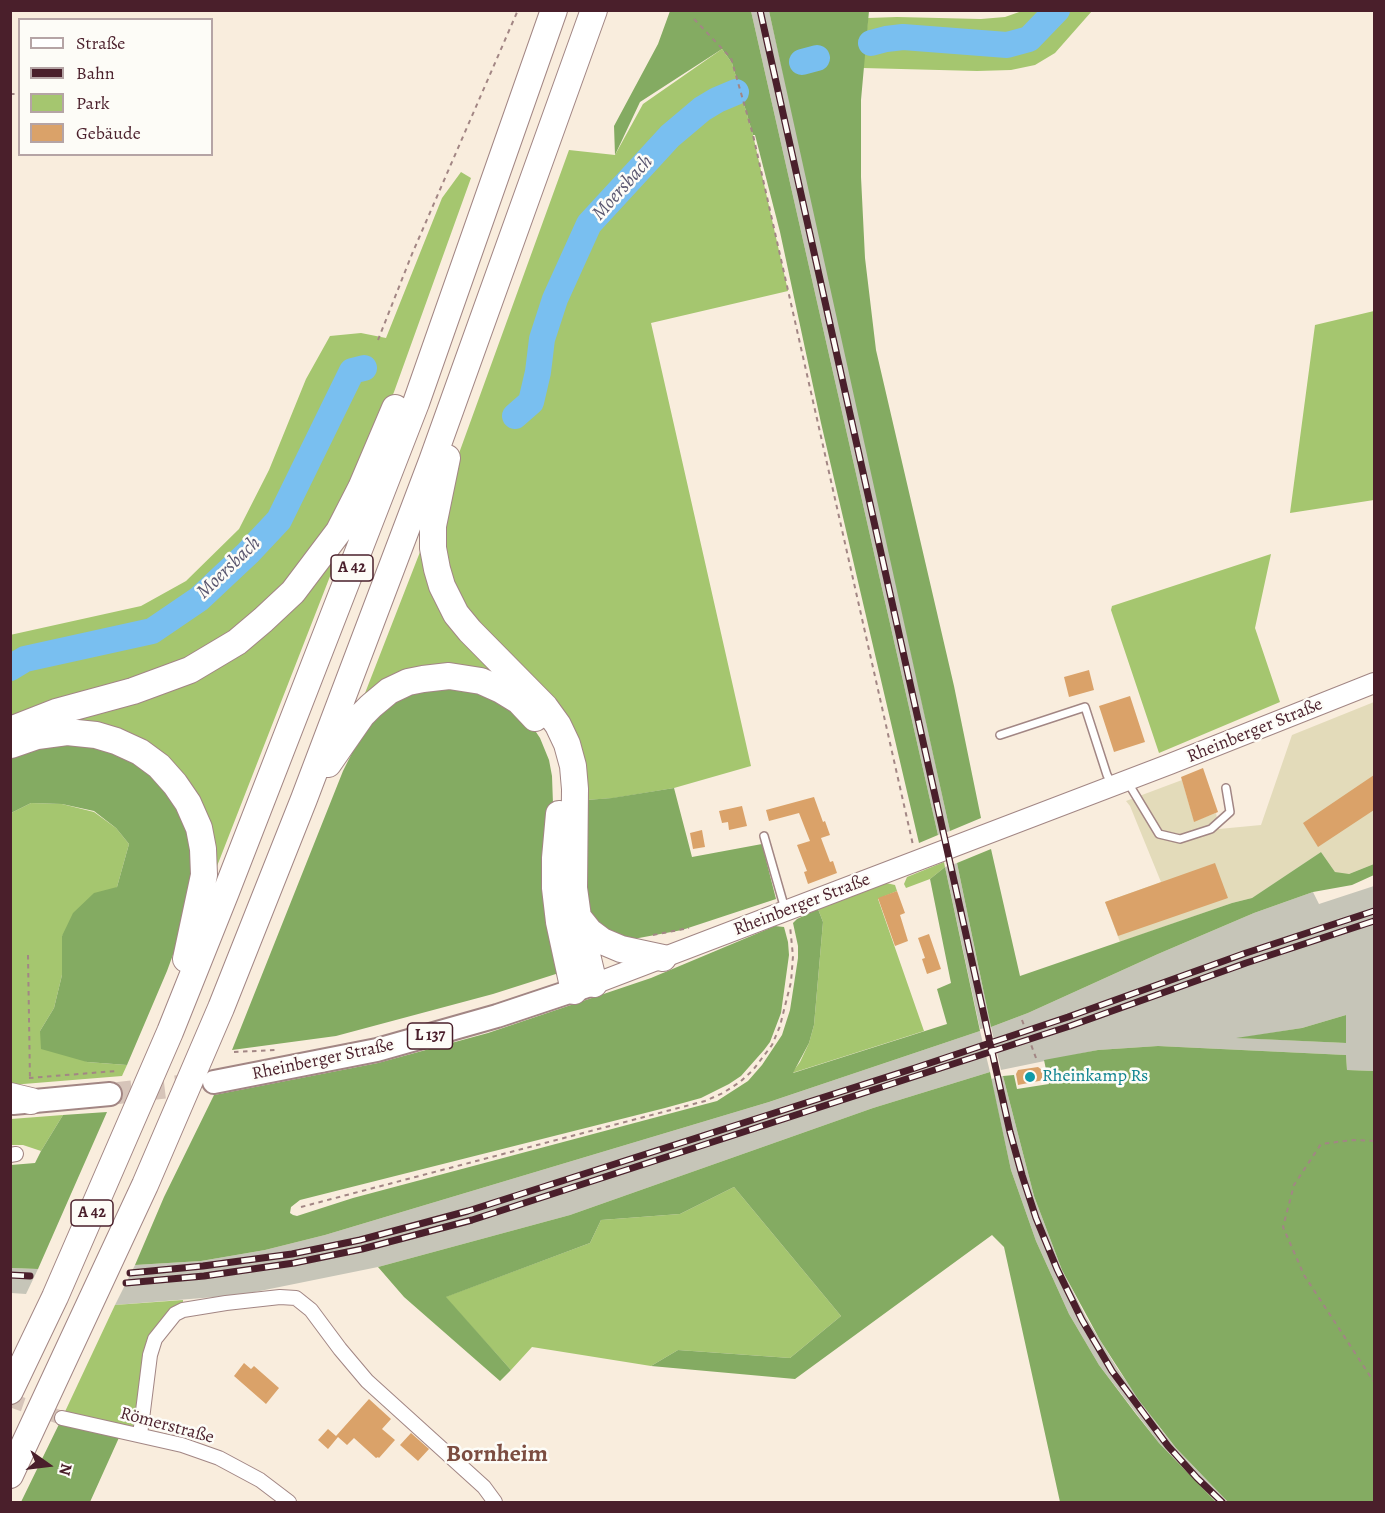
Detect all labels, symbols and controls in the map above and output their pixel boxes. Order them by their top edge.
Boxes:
legend [18,18,213,156]
text: Straße [76,31,125,55]
text: Bahn [76,61,115,85]
text: Park [76,91,110,115]
text: Gebäude [76,121,141,145]
water label: Moersbach [587,150,659,226]
water label: Moersbach [192,532,266,604]
road number: A 42 [331,555,373,581]
street label: Rheinberger Straße [1184,694,1326,768]
street label: Rheinberger Straße [731,869,873,941]
road number: L 137 [408,1023,452,1049]
street label: Rheinberger Straße [250,1034,396,1086]
place label: Rheinkamp Rs [1042,1066,1148,1088]
marker: Rheinkamp Rs [1023,1070,1037,1084]
road number: A 42 [71,1200,113,1226]
street label: Römerstraße [118,1403,216,1449]
north arrow [18,1435,78,1495]
district label: Bornheim [446,1441,548,1469]
text: N [53,1461,78,1478]

